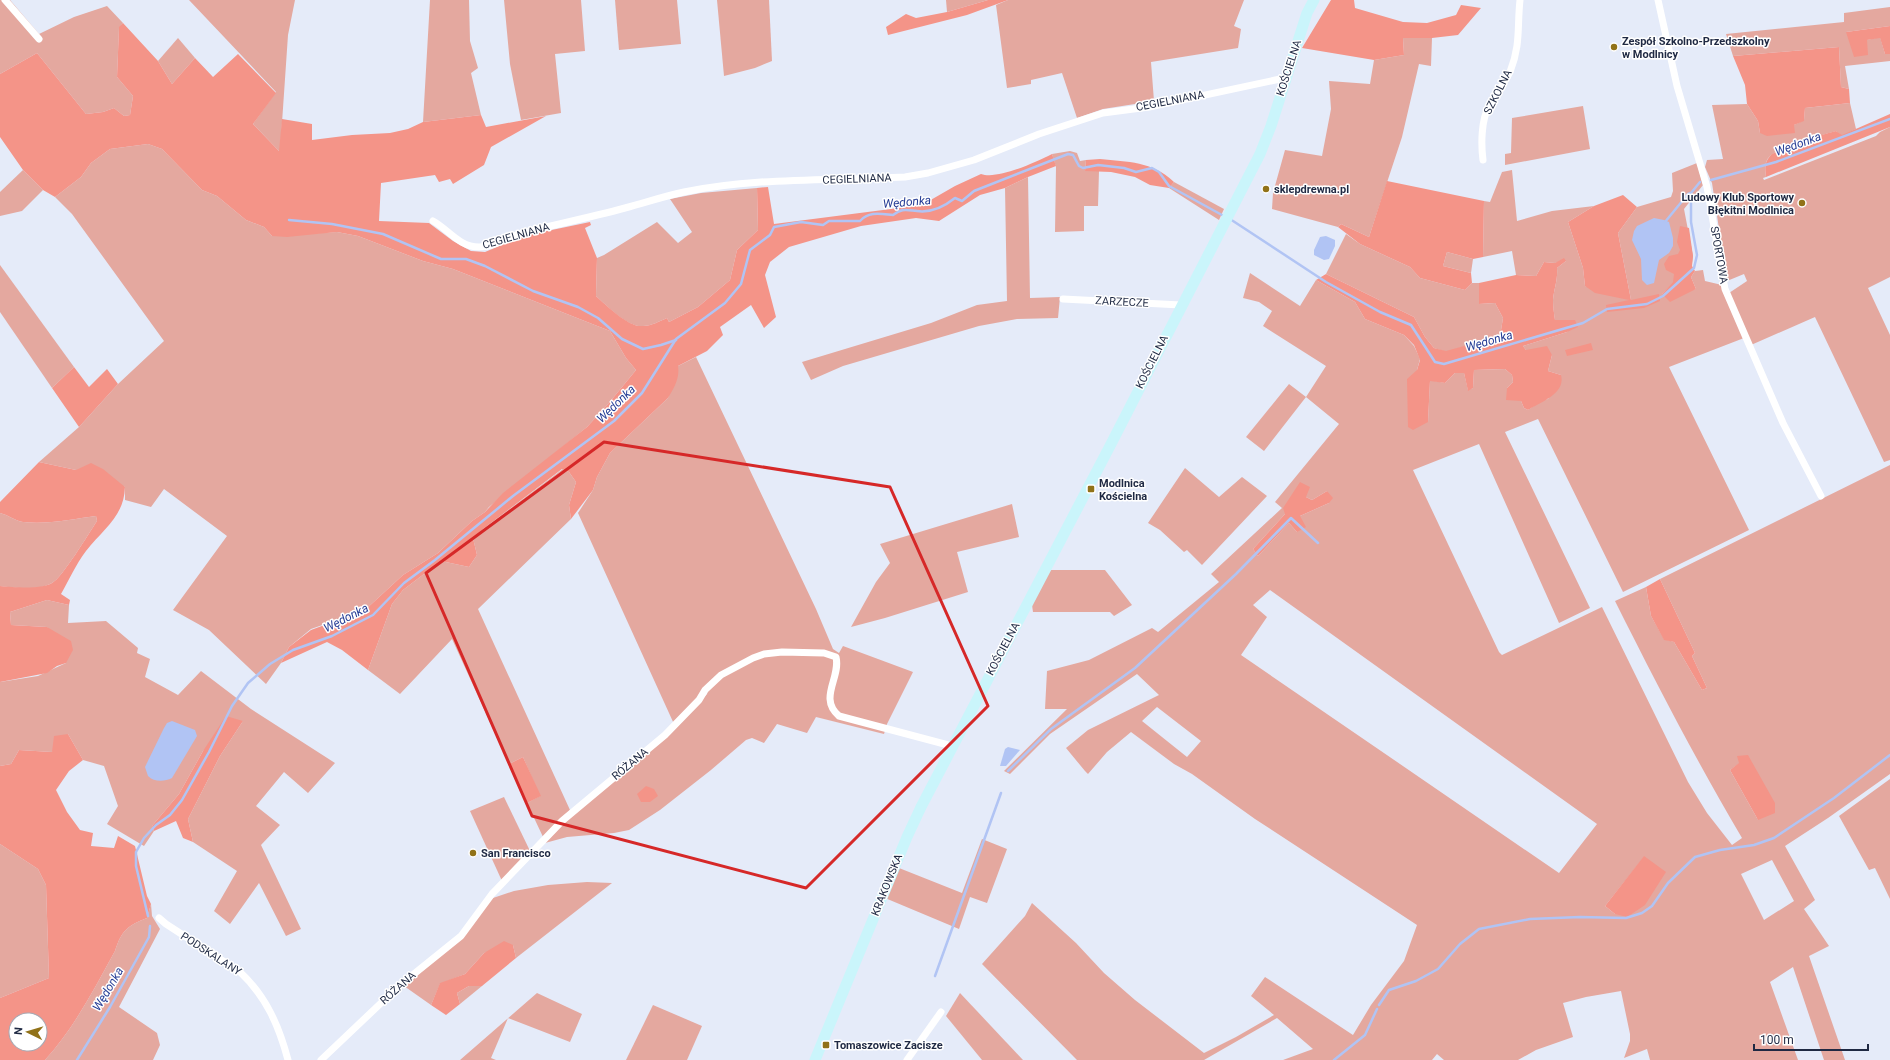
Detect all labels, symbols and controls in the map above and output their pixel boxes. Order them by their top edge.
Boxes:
place label: Zespół Szkolno-Przedszkolny w Modlnicy [1622,35,1770,61]
street label: KOŚCIELNA [1274,38,1304,98]
marker: Zespół Szkolno-Przedszkolny w Modlnicy [1609,42,1619,52]
street label: SZKOLNA [1481,67,1515,117]
street label: CEGIELNIANA [1135,88,1206,114]
water label: Wędonka [1773,129,1823,159]
street label: CEGIELNIANA [822,171,893,187]
place label: sklepdrewna.pl [1274,183,1349,196]
marker: sklepdrewna.pl [1261,184,1271,194]
place label: Ludowy Klub Sportowy Błękitni Modlnica [1681,191,1794,217]
water label: Wędonka [882,193,932,211]
marker: Ludowy Klub Sportowy Błękitni Modlnica [1797,198,1807,208]
street label: CEGIELNIANA [481,220,552,252]
street label: SPORTOWA [1708,225,1731,286]
street label: ZARZECZE [1095,294,1149,310]
water label: Wędonka [1464,328,1514,354]
street label: KOŚCIELNA [1133,332,1171,391]
water label: Wędonka [594,382,638,426]
place label: Modlnica Kościelna [1099,477,1147,503]
marker: Modlnica Kościelna [1086,484,1096,494]
water label: Wędonka [321,601,371,635]
street label: KOŚCIELNA [984,619,1023,678]
street label: RÓŻANA [609,745,651,783]
place label: San Francisco [481,847,551,860]
marker: San Francisco [468,848,478,858]
street label: KRAKOWSKA [869,851,906,918]
street label: PODSKALANY [178,930,244,979]
water label: Wędonka [90,965,126,1013]
street label: RÓŻANA [378,968,419,1007]
north arrow [8,1012,48,1052]
scale bar [1754,1026,1868,1052]
text: N [12,1027,25,1036]
text: 100 m [1760,1033,1794,1047]
place label: Tomaszowice Zacisze [834,1039,943,1052]
marker: Tomaszowice Zacisze [821,1040,831,1050]

